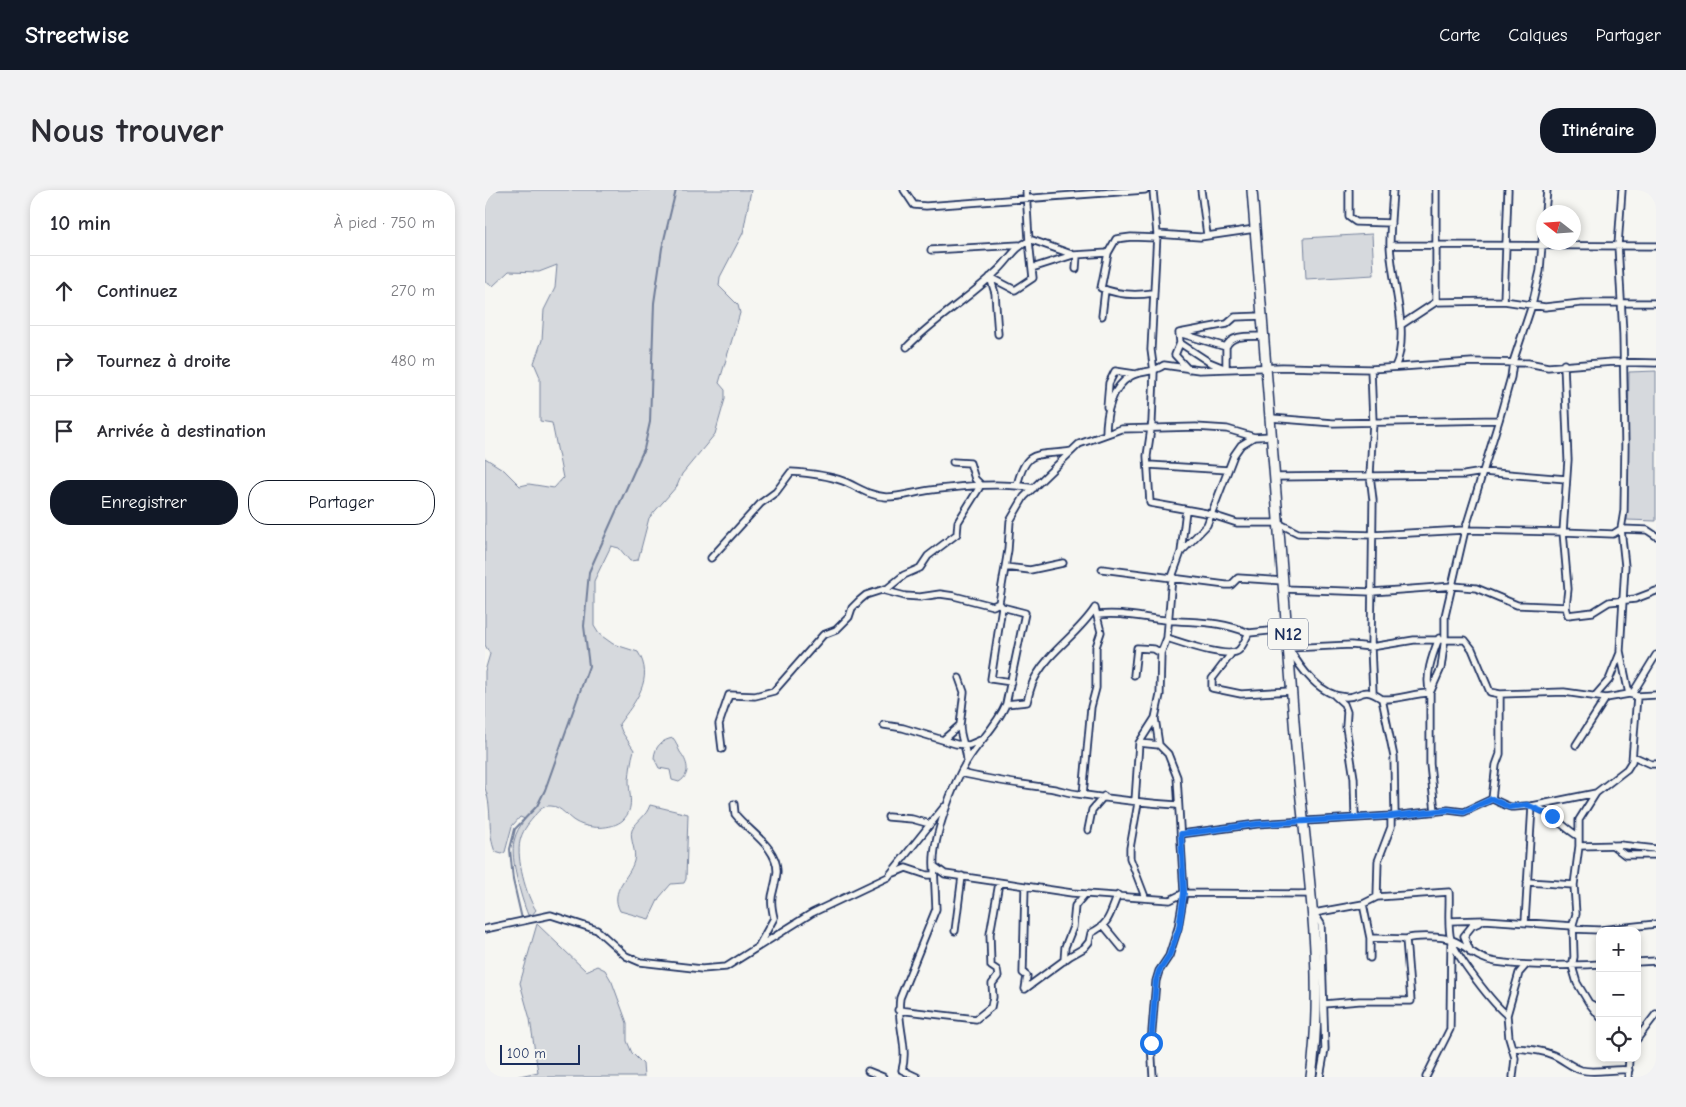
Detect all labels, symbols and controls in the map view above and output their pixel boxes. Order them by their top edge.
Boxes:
text: Streetwise [25,21,129,49]
text: Carte [1439,25,1480,46]
text: Calques [1508,25,1568,46]
text: Partager [1596,25,1661,46]
button: Itinéraire [1540,108,1656,153]
text: Nous trouver [30,110,223,151]
north arrow [1536,205,1581,250]
text: 10 min [50,211,111,235]
text: À pied · 750 m [334,214,435,232]
icon: ahead [50,277,78,305]
text: Continuez [97,280,177,302]
text: 270 m [391,282,435,300]
icon: right [50,347,78,375]
text: Tournez à droite [97,350,231,372]
text: 480 m [391,352,435,370]
icon: arrive [50,417,78,445]
text: Arrivée à destination [97,420,266,442]
button: Enregistrer [50,480,238,525]
button: Partager [248,480,435,525]
road number: N12 [1268,618,1308,649]
route end [1541,805,1564,828]
map controls [1596,927,1641,1062]
button: + [1596,927,1641,972]
button: − [1596,972,1641,1017]
button: locate [1596,1017,1641,1062]
route start [1140,1032,1163,1055]
scale bar [500,1042,580,1065]
text: 100 m [507,1045,546,1062]

